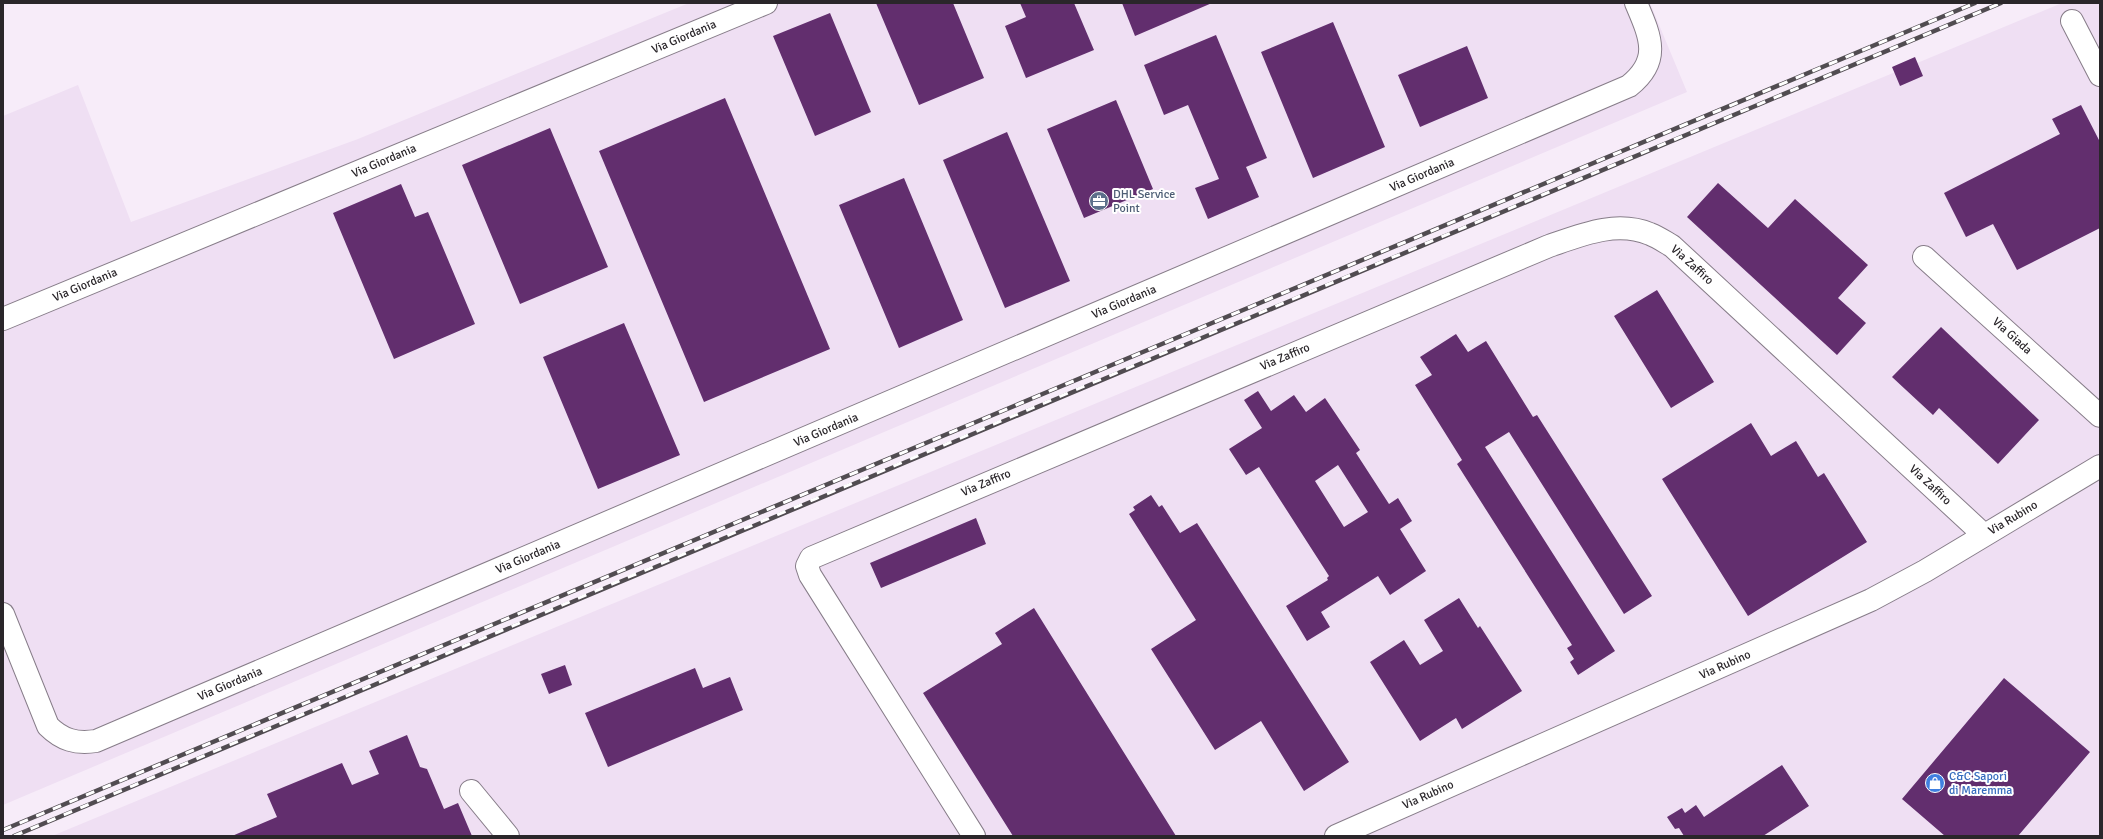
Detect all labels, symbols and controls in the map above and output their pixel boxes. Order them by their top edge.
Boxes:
street label: Via Giordania [649,17,719,57]
street label: Via Giordania [349,141,419,181]
street label: Via Giordania [1387,155,1457,195]
place label: DHL Service Point [1113,187,1175,216]
office icon: DHL Service Point [1088,190,1110,212]
street label: Via Zaffiro [1667,242,1717,288]
street label: Via Giordania [50,265,120,305]
street label: Via Giordania [1089,282,1159,322]
street label: Via Giada [1989,314,2035,358]
street label: Via Zaffiro [1258,340,1312,374]
street label: Via Giordania [791,410,861,450]
street label: Via Zaffiro [1906,462,1954,508]
street label: Via Zaffiro [959,466,1013,500]
street label: Via Rubino [1986,497,2040,539]
street label: Via Giordania [493,537,563,577]
street label: Via Rubino [1697,647,1753,683]
street label: Via Giordania [195,664,265,704]
place label: C&C Sapori di Maremma [1949,769,2012,798]
shop icon: C&C Sapori di Maremma [1924,772,1946,794]
street label: Via Rubino [1400,777,1456,813]

